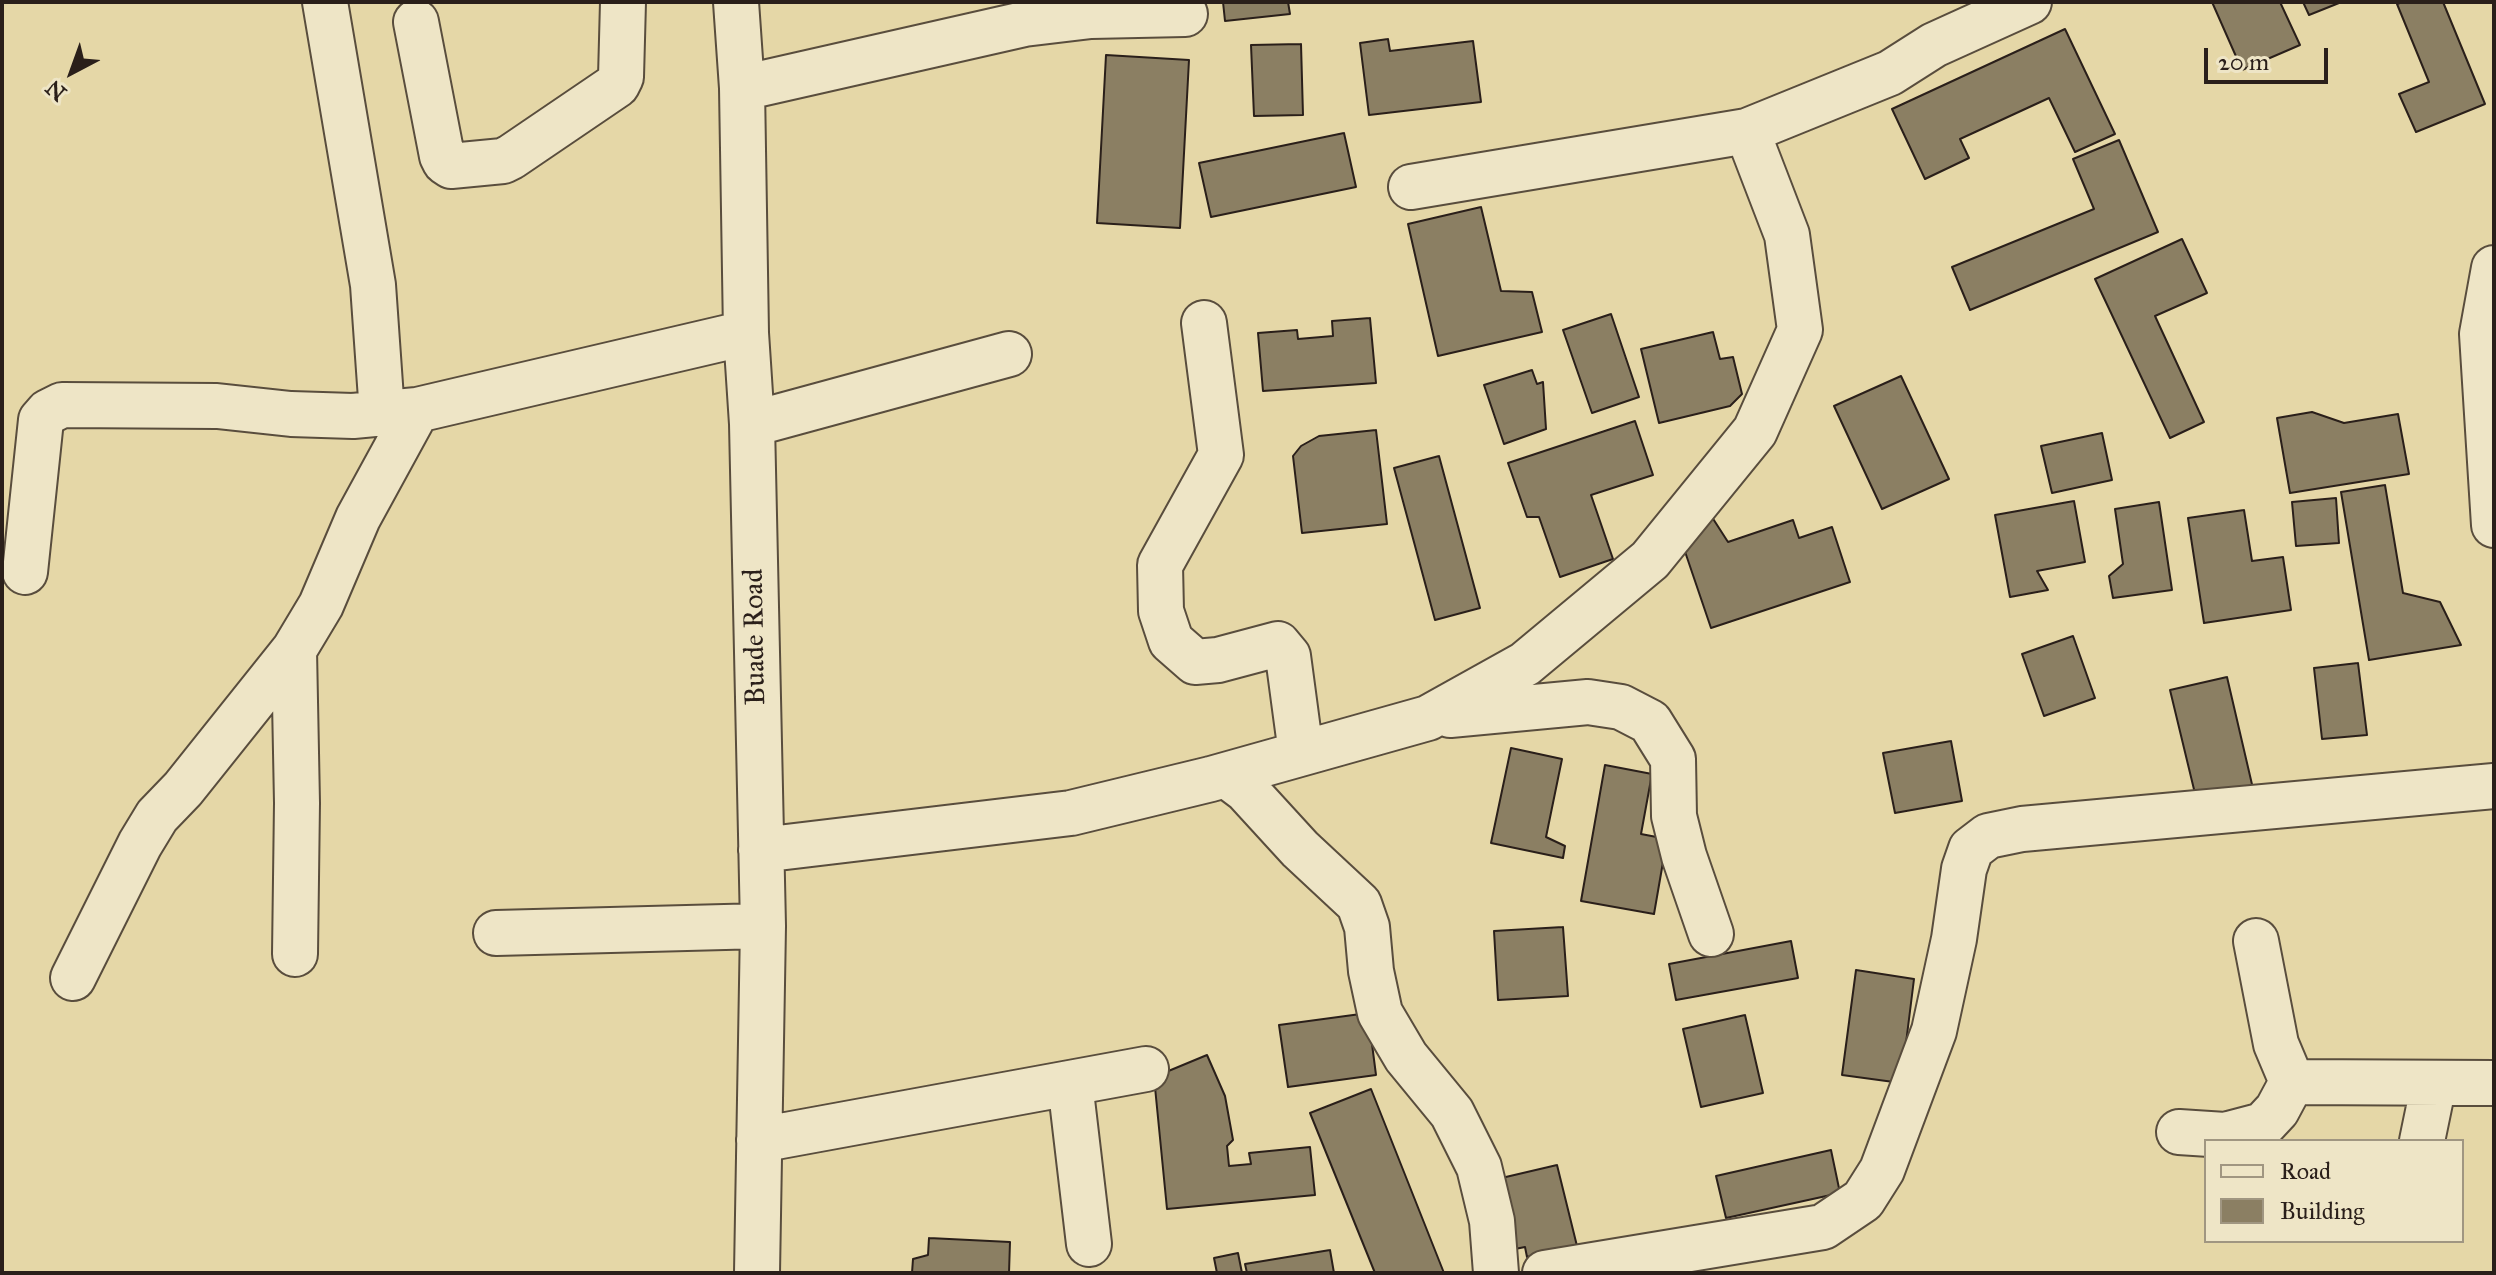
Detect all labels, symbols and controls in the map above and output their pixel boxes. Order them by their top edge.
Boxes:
north arrow [32,32,112,112]
scale bar [2208,32,2332,82]
text: 20 m [2218,47,2269,77]
text: N [40,74,72,107]
street label: Buade Road [738,568,774,706]
legend [2204,1139,2464,1243]
text: Road [2280,1156,2331,1186]
text: Building [2280,1196,2365,1226]

